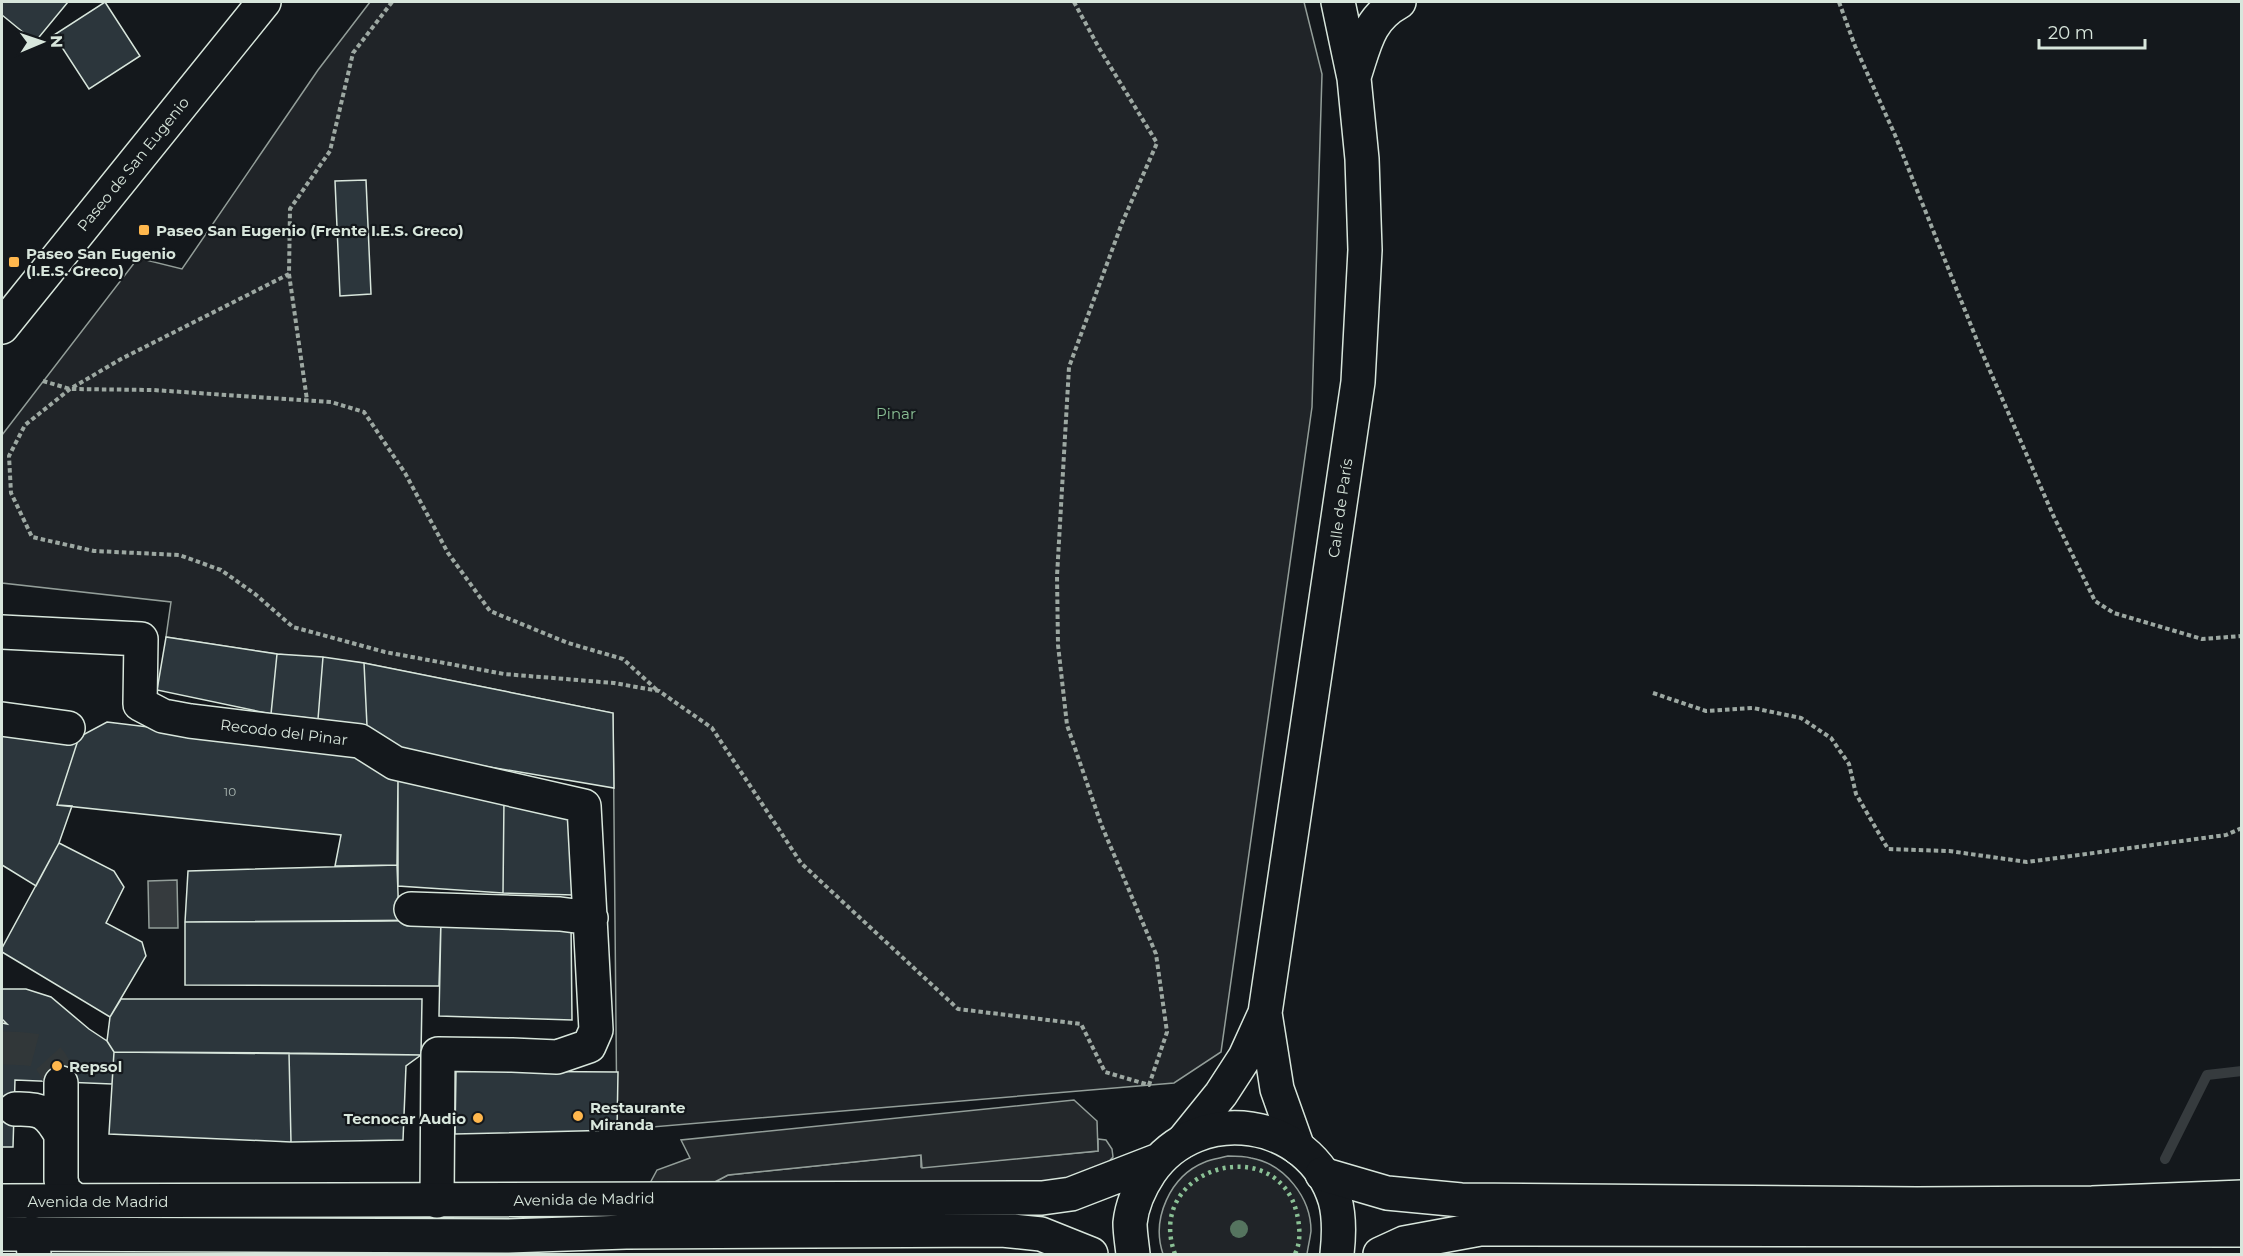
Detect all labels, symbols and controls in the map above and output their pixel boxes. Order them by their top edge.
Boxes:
north arrow [12,12,72,72]
scale bar [2039,12,2146,50]
text: 20 m [2048,22,2094,44]
text: N [47,35,66,48]
street label: Paseo de San Eugenio [73,93,193,235]
place label: Paseo San Eugenio (Frente I.E.S. Greco) [156,221,464,240]
marker: Paseo San Eugenio (Frente I.E.S. Greco) [137,223,151,237]
place label: Paseo San Eugenio (I.E.S. Greco) [26,244,176,280]
marker: Paseo San Eugenio (I.E.S. Greco) [7,255,21,269]
park label: Pinar [876,404,916,423]
street label: Calle de París [1324,457,1356,559]
street label: Recodo del Pinar [219,715,349,749]
house number: 10 [224,784,236,799]
place label: Repsol [69,1057,122,1076]
marker: Repsol [50,1059,64,1073]
place label: Restaurante Miranda [590,1098,686,1134]
place label: Tecnocar Audio [344,1109,466,1128]
marker: Restaurante Miranda [571,1109,585,1123]
marker: Tecnocar Audio [471,1111,485,1125]
street label: Avenida de Madrid [513,1188,655,1210]
street label: Avenida de Madrid [27,1192,169,1211]

